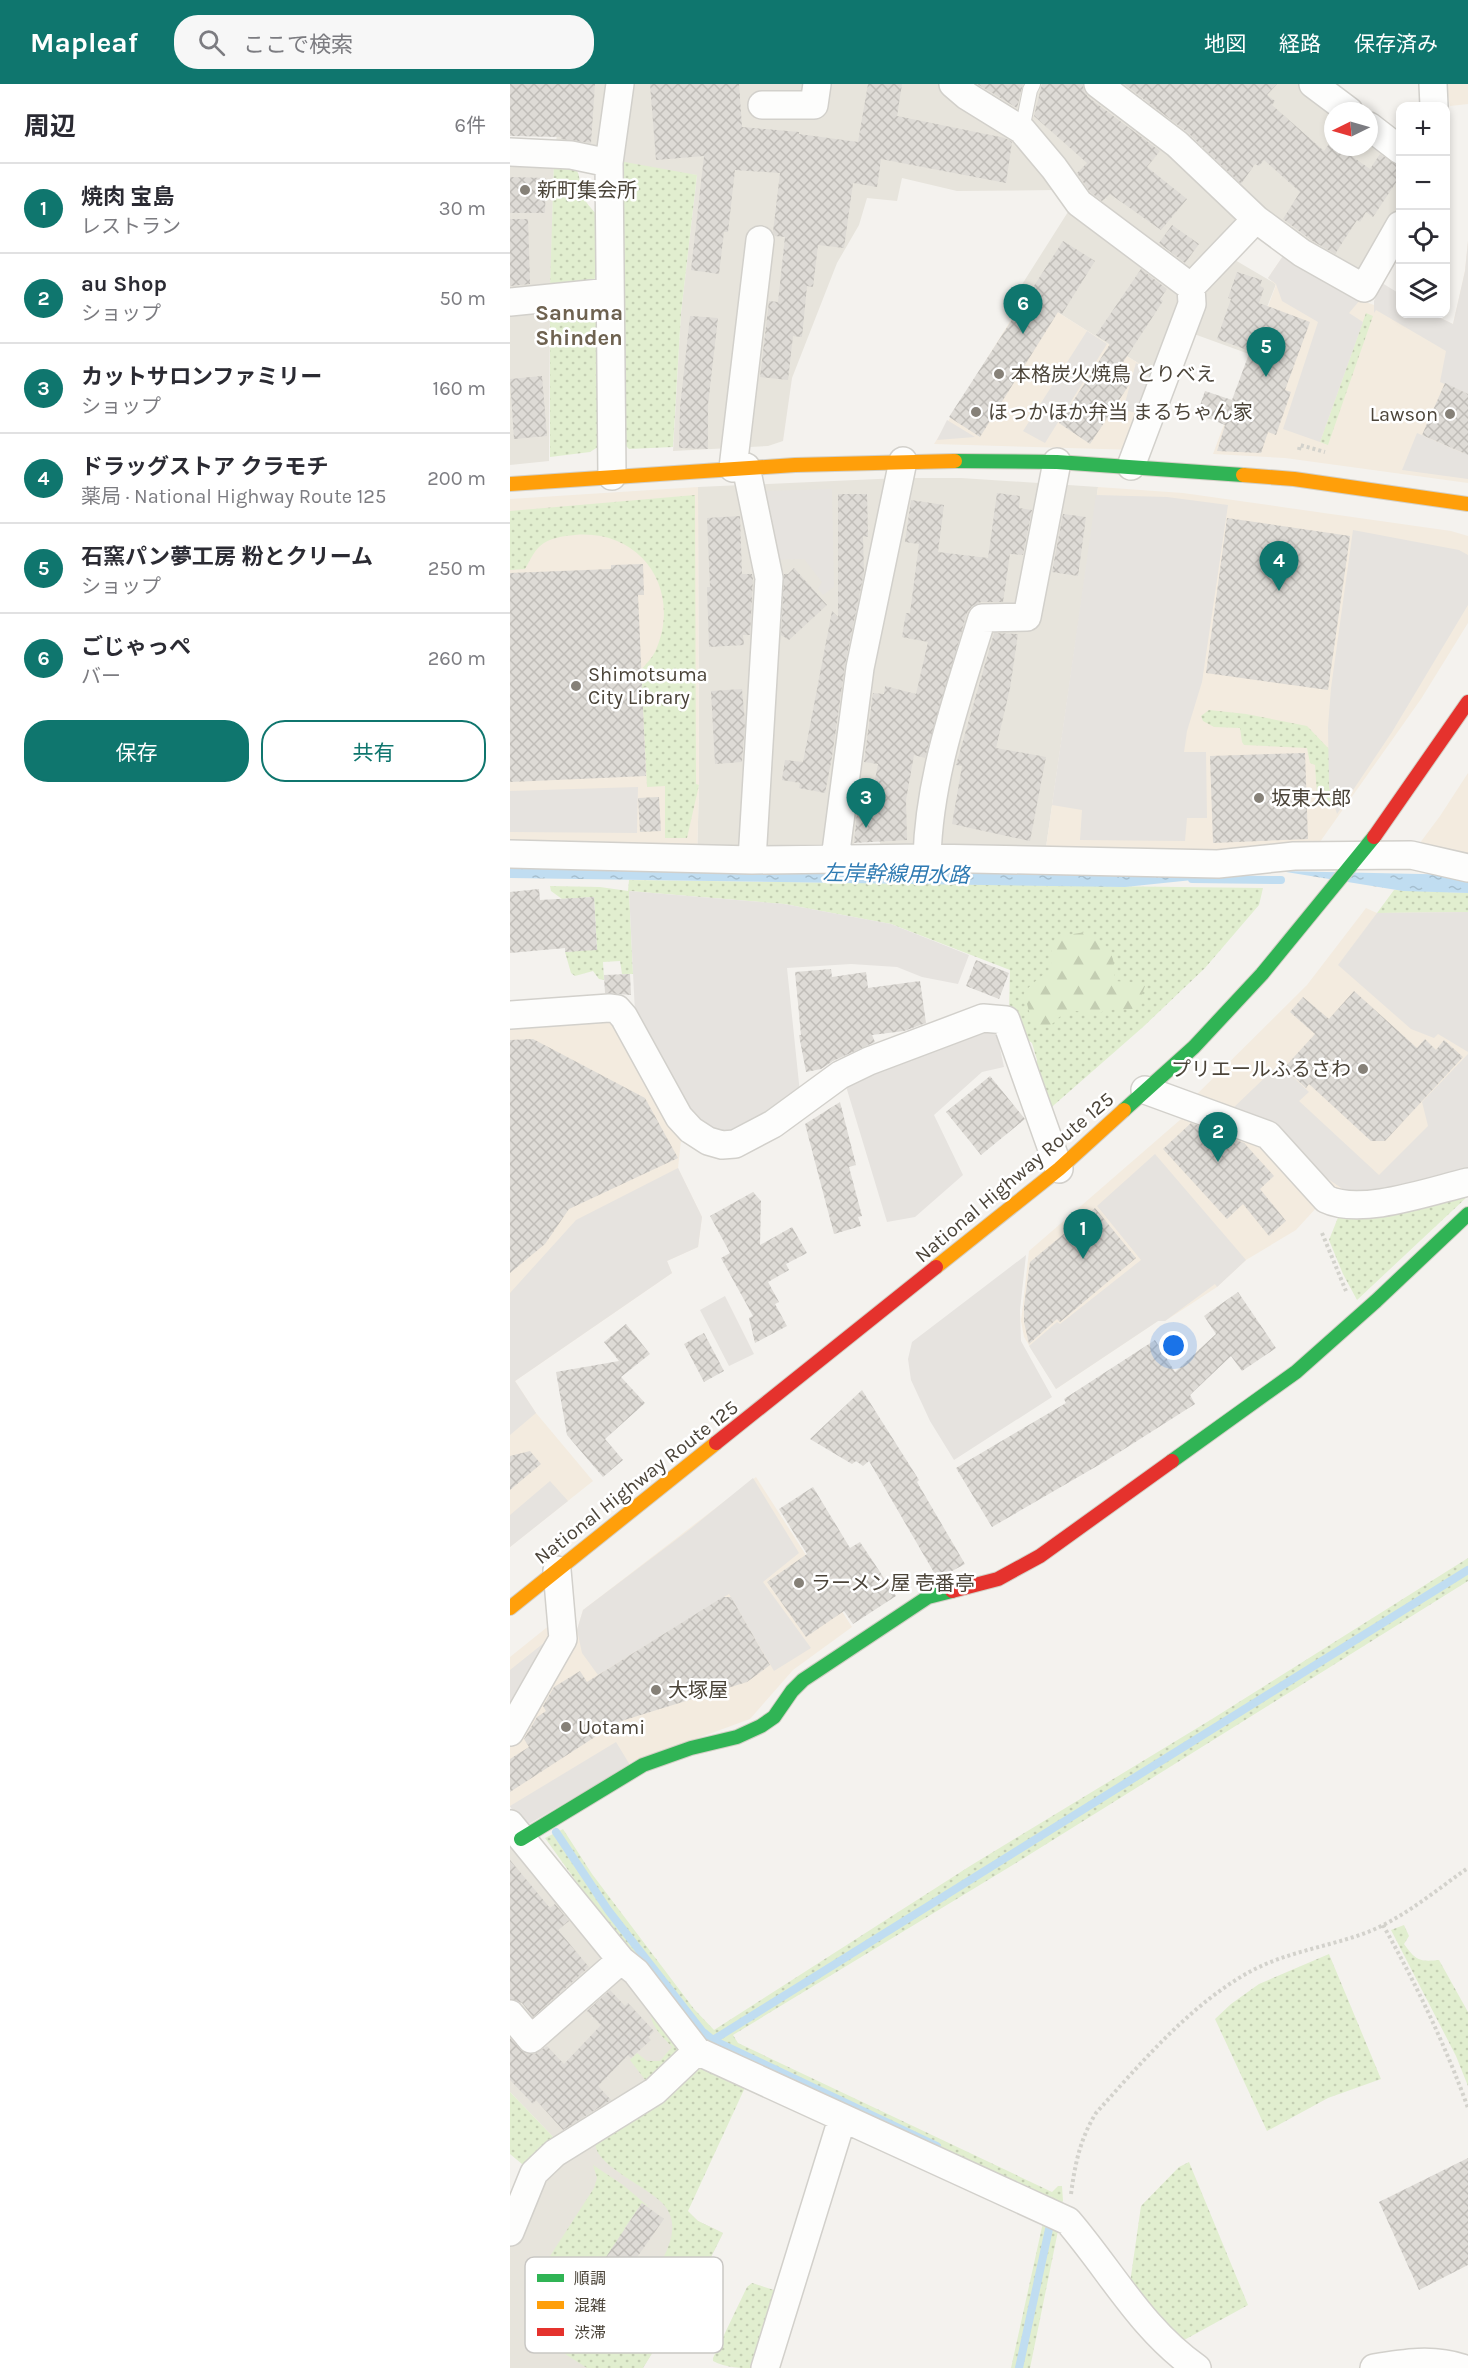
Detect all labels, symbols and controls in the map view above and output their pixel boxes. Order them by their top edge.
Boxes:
search box [174,15,594,69]
text: Mapleaf [30,26,138,59]
icon: search [195,26,228,59]
text: ここで検索 [243,32,353,58]
text: 地図 [1204,32,1246,56]
text: 経路 [1279,32,1321,56]
text: 保存済み [1354,32,1438,56]
north arrow [1324,102,1378,156]
map controls [1396,102,1450,318]
button: + [1396,102,1450,156]
text: 周辺 [24,111,76,142]
text: 6件 [455,114,486,137]
button: − [1396,156,1450,210]
place label: 新町集会所 [537,179,637,202]
marker: 新町集会所 [518,183,532,197]
text: 焼肉 宝島 [81,184,175,210]
text: 1 [40,197,47,220]
text: 30 m [439,197,486,220]
button: locate [1396,210,1450,264]
text: レストラン [81,215,181,238]
button: layers [1396,264,1450,318]
text: au Shop [81,271,167,297]
pin: 6 [1004,284,1042,334]
text: 2 [37,287,50,310]
text: 50 m [439,287,486,310]
district label: Sanuma Shinden [535,300,623,351]
text: ショップ [81,302,161,325]
pin: 5 [1246,328,1286,377]
place label: 本格炭火焼鳥 とりべえ [1011,363,1216,386]
text: カットサロンファミリー [81,364,322,390]
marker: 本格炭火焼鳥 とりべえ [992,367,1006,381]
text: 3 [37,377,50,400]
text: 160 m [433,377,486,400]
text: ショップ [81,395,161,418]
place label: ほっかほか弁当 まるちゃん家 [988,401,1253,424]
place label: Lawson [1370,403,1438,426]
marker: ほっかほか弁当 まるちゃん家 [969,405,983,419]
marker: Lawson [1443,407,1457,421]
text: ドラッグストア クラモチ [81,454,329,480]
text: 4 [38,467,49,490]
text: 200 m [427,467,486,490]
text: 薬局 · National Highway Route 125 [81,485,386,508]
pin: 4 [1260,542,1298,591]
text: 石窯パン夢工房 粉とクリーム [81,544,373,570]
text: 5 [38,557,49,580]
text: 250 m [428,557,486,580]
text: ショップ [81,575,161,598]
text: ごじゃっぺ [81,634,191,660]
text: 6 [37,647,50,670]
text: 260 m [428,647,486,670]
place label: Shimotsuma City Library [588,663,708,709]
text: バー [81,665,121,688]
marker: Shimotsuma City Library [569,679,583,693]
button: 保存 [24,720,249,782]
button: 共有 [261,720,486,782]
pin: 3 [846,778,886,828]
place label: 坂東太郎 [1271,787,1351,810]
marker: 坂東太郎 [1252,791,1266,805]
water label: 左岸幹線用水路 [822,861,972,887]
place label: プリエールふるさわ [1171,1058,1351,1081]
marker: プリエールふるさわ [1356,1062,1370,1076]
street label: National Highway Route 125 [910,1087,1118,1267]
pin: 2 [1198,1112,1238,1162]
pin: 1 [1064,1210,1102,1259]
your location [1159,1331,1188,1360]
street label: National Highway Route 125 [530,1396,743,1569]
place label: ラーメン屋 壱番亭 [811,1572,975,1595]
marker: ラーメン屋 壱番亭 [792,1576,806,1590]
place label: 大塚屋 [668,1679,728,1702]
marker: 大塚屋 [649,1683,663,1697]
place label: Uotami [578,1716,645,1739]
marker: Uotami [559,1720,573,1734]
legend [525,2257,723,2353]
text: 順調 [574,2269,606,2288]
text: 混雑 [574,2296,606,2315]
text: 渋滞 [574,2323,606,2342]

